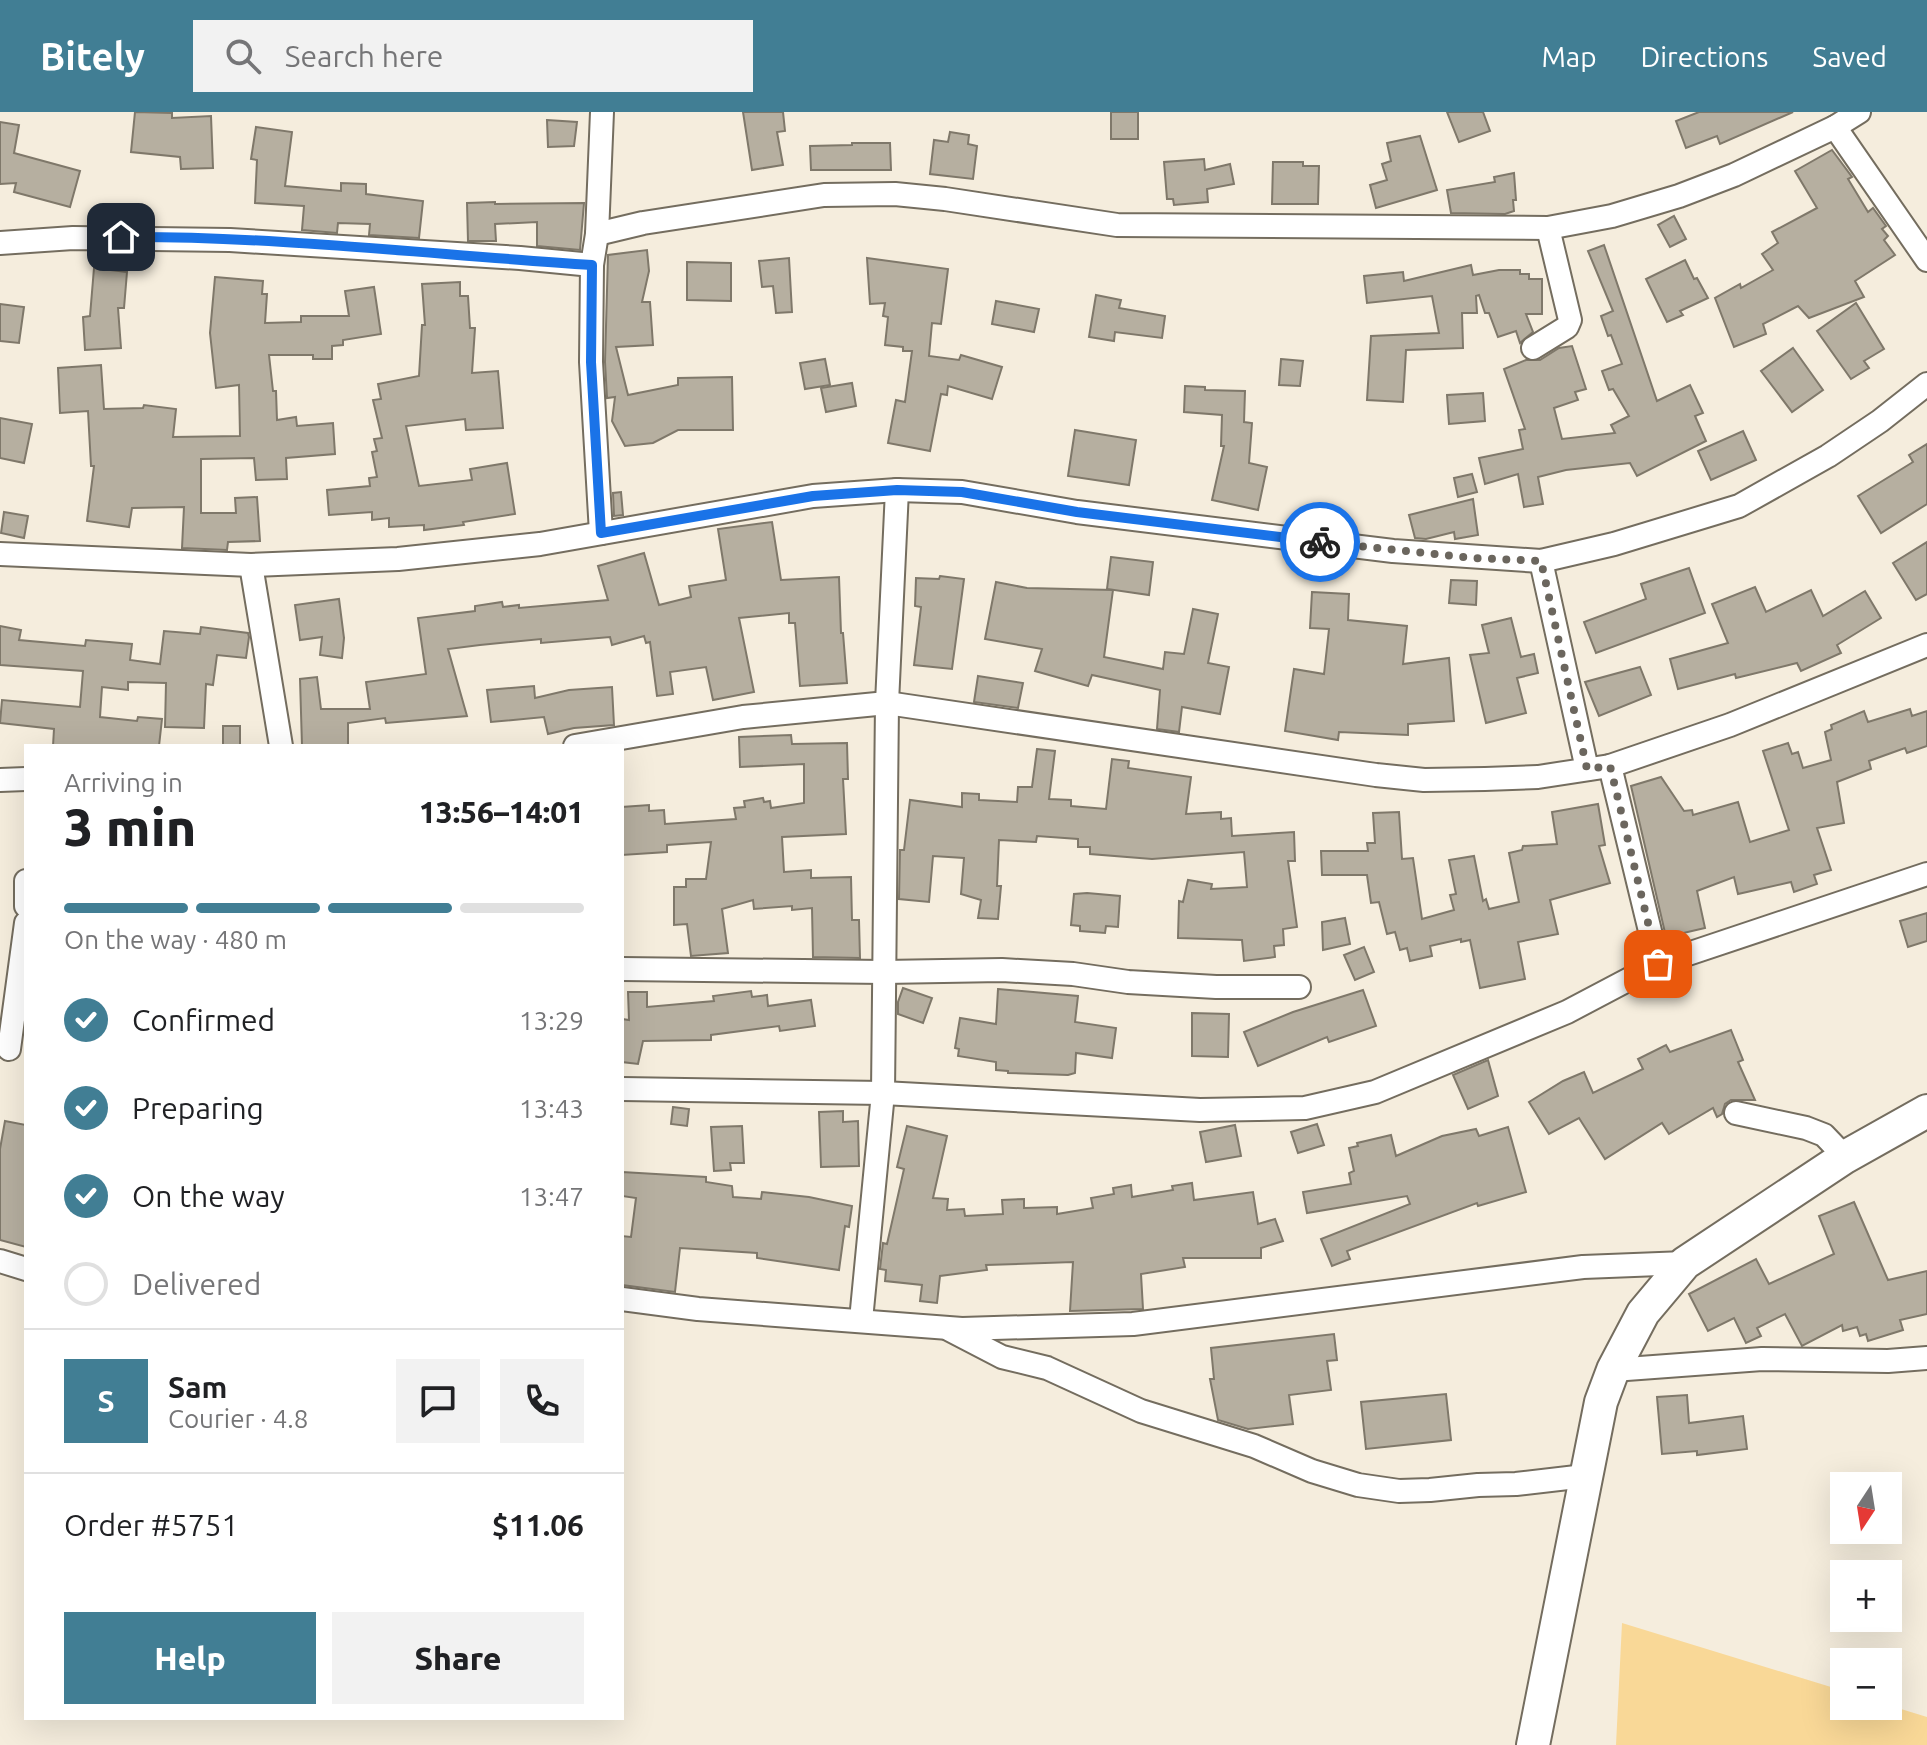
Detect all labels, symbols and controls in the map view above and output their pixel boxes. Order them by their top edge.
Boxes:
search box [193,20,753,92]
icon: search [221,34,265,78]
text: Bitely [40,35,145,77]
text: Search here [285,39,443,73]
text: Map [1541,41,1597,72]
text: Directions [1641,41,1768,72]
text: Saved [1812,41,1887,72]
pin [87,203,155,271]
icon: home [99,215,143,259]
courier [1280,502,1360,582]
icon: bike [1298,520,1342,564]
text: Arriving in [64,768,183,797]
text: 13:56–14:01 [419,795,584,829]
text: 3 min [64,798,196,856]
text: On the way · 480 m [64,925,287,954]
pin [1624,930,1692,998]
icon: bag [1636,942,1680,986]
icon: check [64,998,108,1042]
text: Confirmed [132,1003,275,1037]
text: 13:29 [519,1006,584,1035]
icon: check [64,1086,108,1130]
text: Preparing [132,1091,264,1125]
text: 13:43 [519,1094,584,1123]
icon: check [64,1174,108,1218]
text: On the way [132,1179,285,1213]
text: 13:47 [519,1182,584,1211]
text: Delivered [132,1267,261,1301]
button: chat [396,1359,480,1443]
button: phone [500,1359,584,1443]
text: Sam [168,1370,227,1404]
text: S [97,1384,115,1418]
text: Courier · 4.8 [168,1404,308,1433]
north arrow [1830,1472,1902,1544]
map controls [1830,1472,1902,1720]
text: Order #5751 [64,1508,238,1542]
text: $11.06 [492,1508,584,1542]
button: + [1830,1560,1902,1632]
button: Help [64,1612,316,1704]
button: Share [332,1612,584,1704]
button: − [1830,1648,1902,1720]

